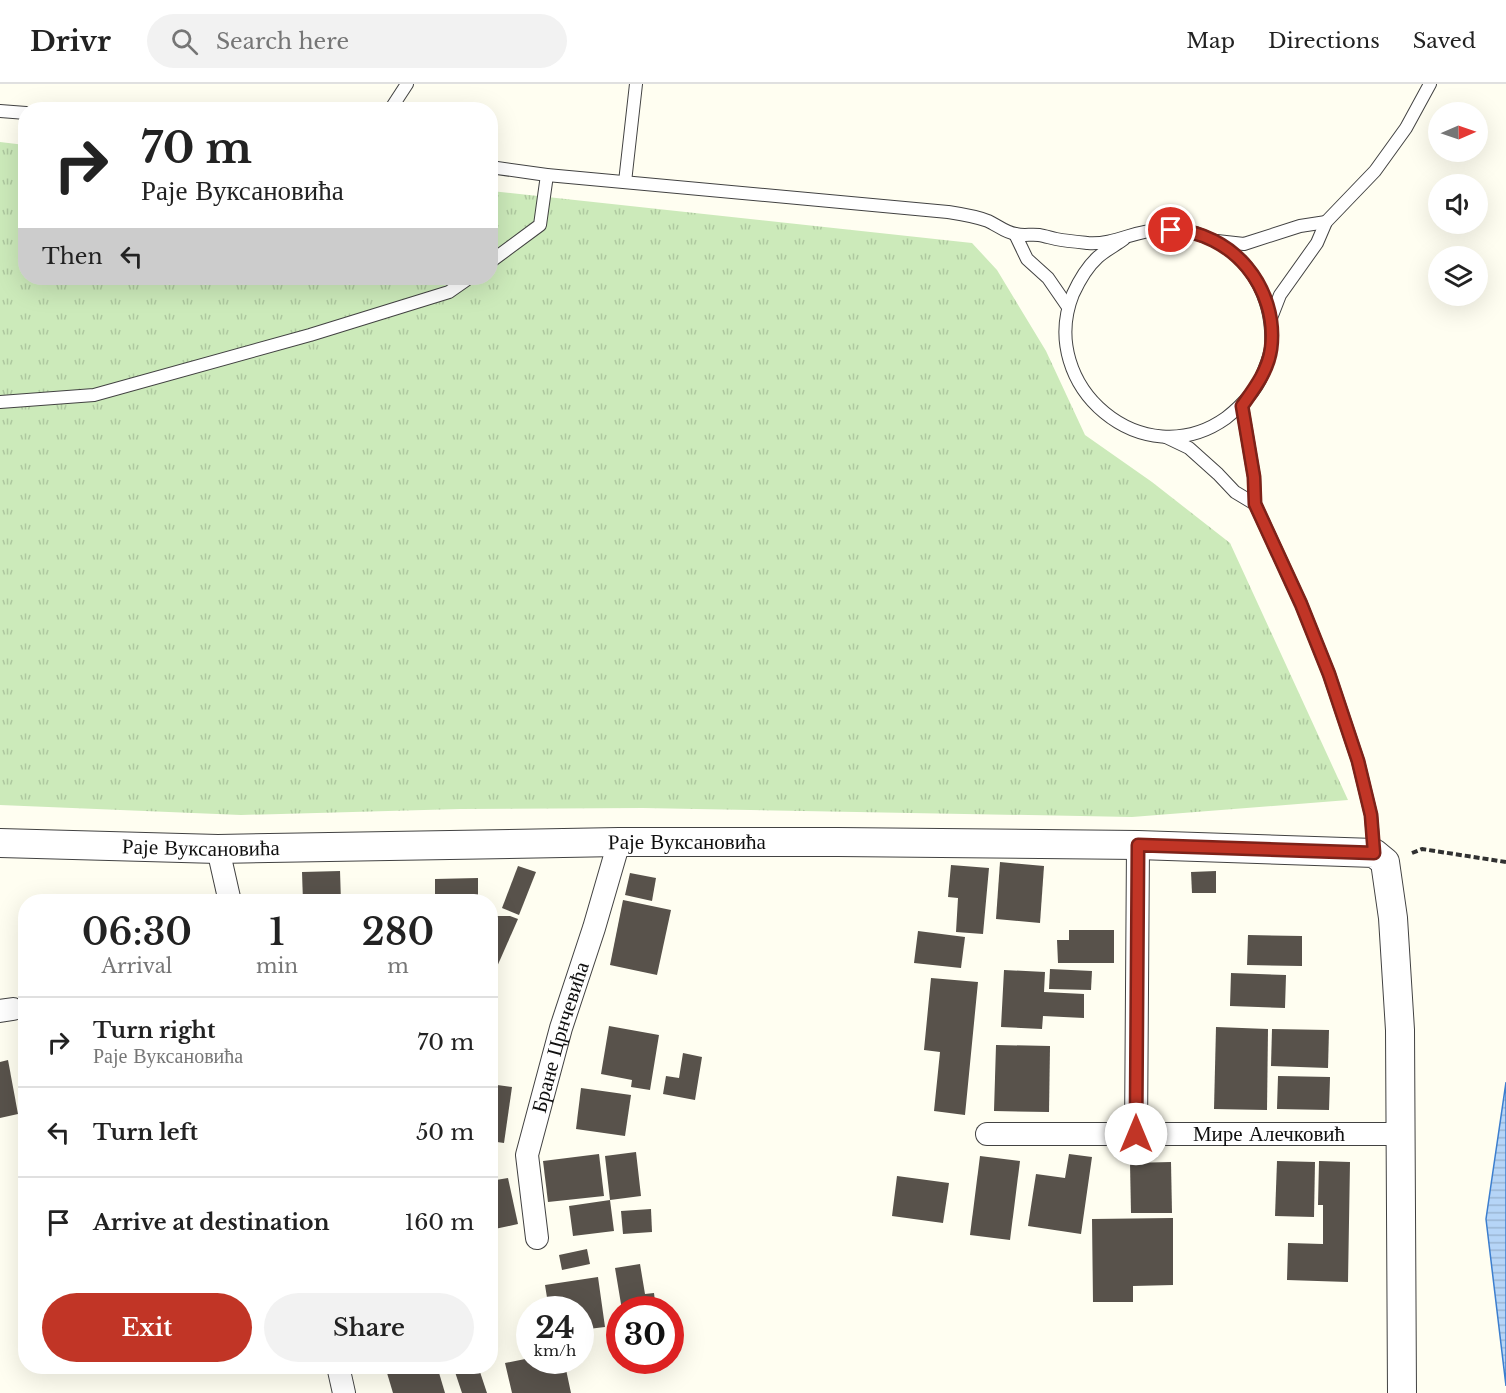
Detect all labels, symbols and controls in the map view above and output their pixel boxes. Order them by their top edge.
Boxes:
search box [147,14,567,68]
text: Drivr [30,24,111,59]
icon: search [168,25,201,58]
text: Search here [216,28,349,55]
text: Map [1186,28,1235,54]
text: Directions [1268,28,1380,54]
text: Saved [1413,28,1476,54]
north arrow [1428,102,1488,162]
map controls [1428,102,1488,306]
text: 70 m [141,122,252,174]
icon: right [42,126,120,204]
text: Раје Вуксановића [141,174,344,207]
button: sound [1428,174,1488,234]
pin [1145,204,1196,255]
icon: arrive [1154,213,1187,246]
icon: left [115,240,148,273]
text: Then [42,243,103,270]
button: layers [1428,246,1488,306]
street label: Раје Вуксановића [608,829,766,855]
street label: Раје Вуксановића [122,833,281,862]
text: 06:30 [82,910,192,955]
text: 1 [269,910,285,955]
text: 280 [362,910,434,955]
text: Arrival [102,954,172,978]
text: min [256,954,298,978]
text: m [387,954,409,978]
street label: Бране Црнчевића [526,958,595,1116]
text: Turn right [93,1017,215,1044]
icon: right [42,1026,75,1059]
text: 70 m [417,1029,474,1056]
text: Раје Вуксановића [93,1044,243,1068]
position arrow [1104,1102,1168,1166]
icon: left [42,1116,75,1149]
text: Turn left [93,1119,198,1146]
text: 50 m [416,1119,474,1146]
street label: Мире Алечковић [1193,1121,1346,1147]
icon: arrive [42,1206,75,1239]
text: Arrive at destination [93,1209,330,1236]
text: 160 m [404,1209,474,1236]
button: Exit [42,1293,252,1362]
button: Share [264,1293,474,1362]
speed limit sign: 30 [606,1296,684,1374]
text: 24 [535,1309,575,1346]
text: km/h [534,1341,576,1360]

